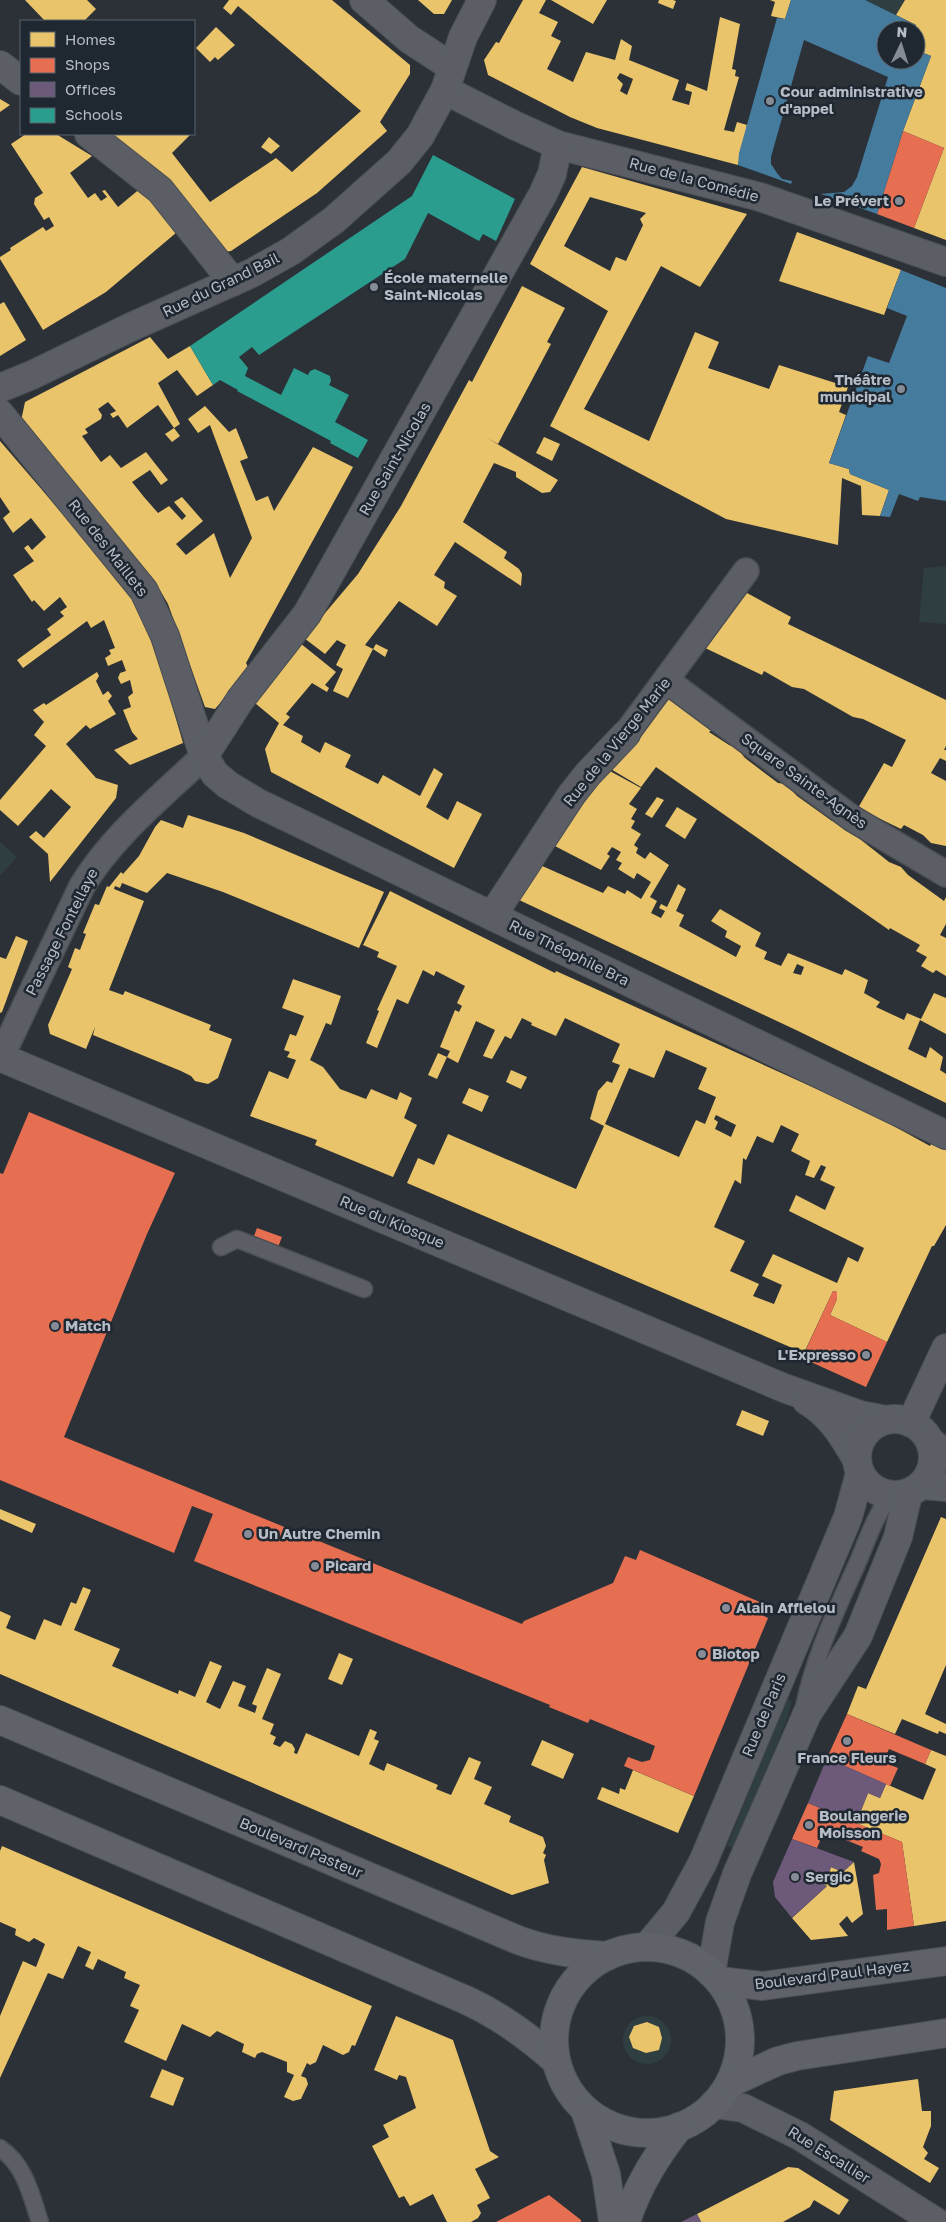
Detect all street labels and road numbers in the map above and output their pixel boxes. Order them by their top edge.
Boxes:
street label: Rue de la Comédie [628,153,761,205]
street label: Rue du Grand Bail [159,248,282,320]
street label: Rue Saint-Nicolas [354,399,434,518]
street label: Rue des Maillets [65,495,152,600]
street label: Rue de la Vierge Marie [559,673,674,809]
street label: Square Sainte-Agnès [738,728,871,832]
street label: Passage Fontellaye [21,865,101,998]
street label: Rue Théophile Bra [506,915,632,989]
street label: Rue du Kiosque [337,1191,448,1251]
street label: Rue de Paris [737,1670,789,1759]
street label: Boulevard Pasteur [237,1813,366,1881]
street label: Boulevard Paul Hayez [753,1956,911,1992]
street label: Rue Escallier [785,2122,874,2187]

